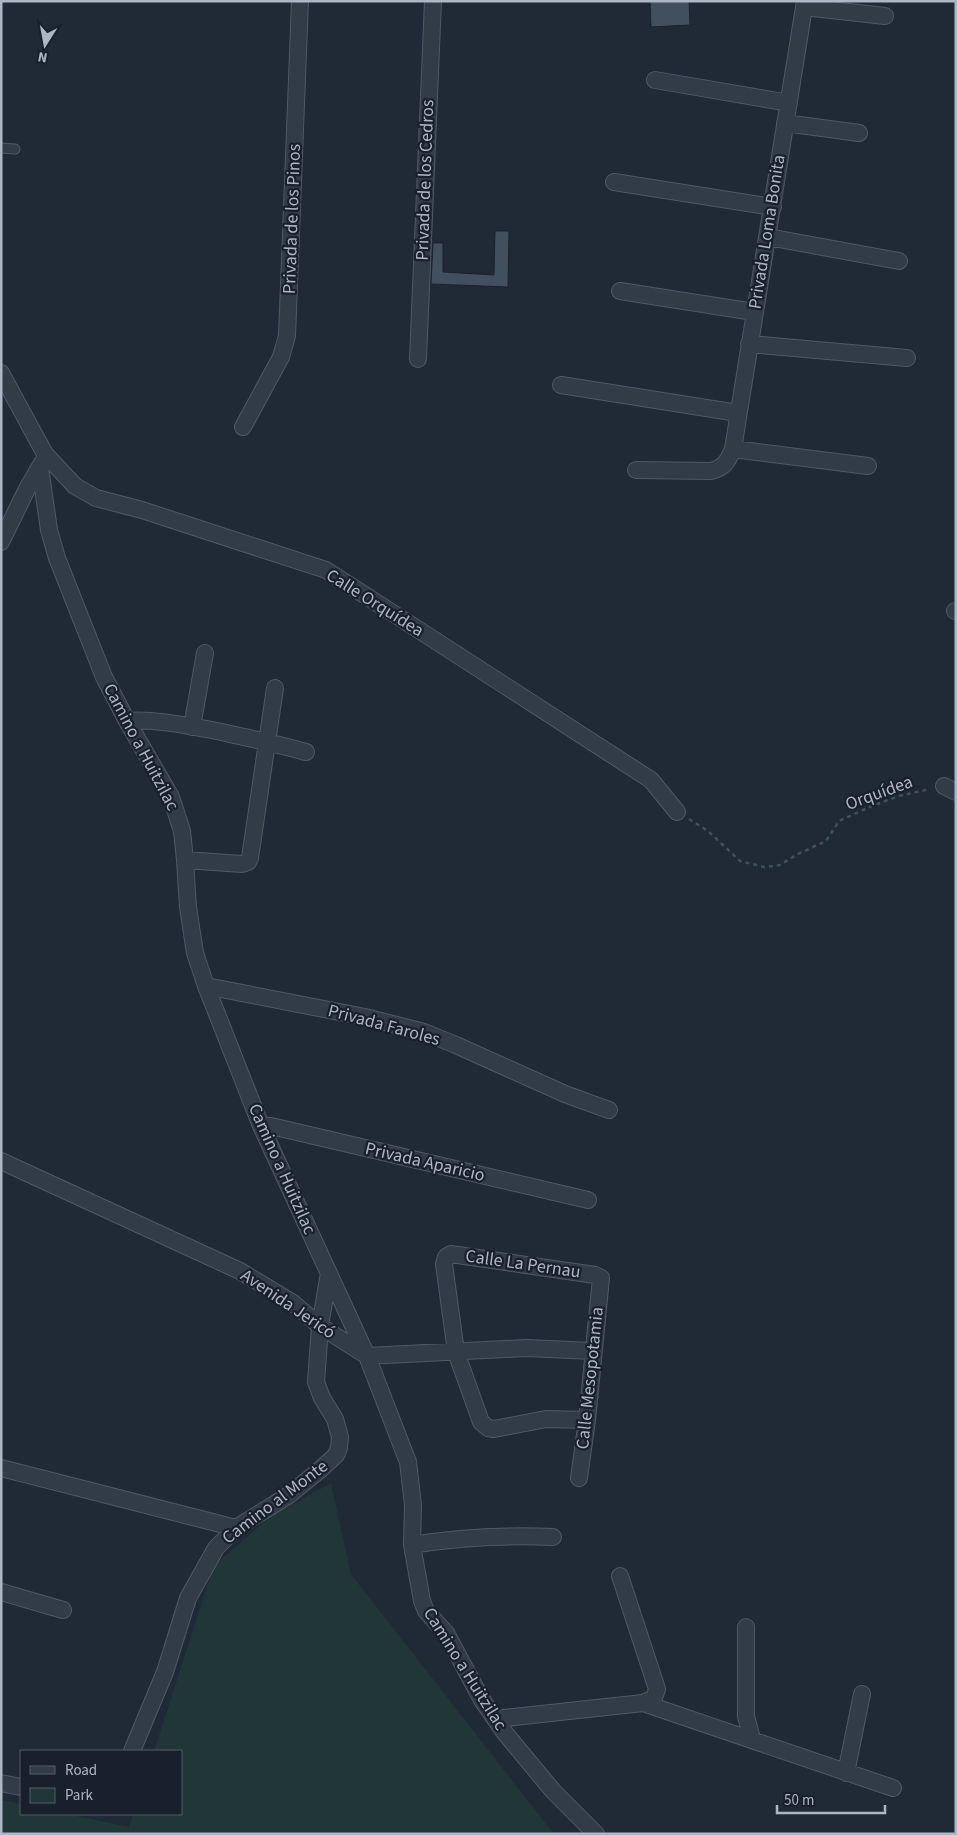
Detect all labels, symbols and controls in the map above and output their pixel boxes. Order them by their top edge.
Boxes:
north arrow [20,20,70,70]
text: N [36,46,49,67]
street label: Privada de los Cedros [410,99,440,261]
street label: Privada de los Pinos [277,143,307,295]
street label: Privada Loma Bonita [742,153,792,311]
street label: Calle Orquídea [321,563,429,643]
street label: Camino a Huitzilac [97,679,185,815]
street label: Orquídea [842,769,916,817]
street label: Privada Faroles [325,998,443,1052]
street label: Camino a Huitzilac [242,1100,322,1238]
street label: Privada Aparicio [363,1136,487,1188]
street label: Calle La Pernau [464,1244,582,1284]
street label: Avenida Jericó [236,1263,340,1345]
street label: Calle Mesopotamia [570,1306,610,1450]
street label: Camino al Monte [217,1454,333,1550]
street label: Camino a Huitzilac [417,1603,513,1735]
legend [20,1750,182,1815]
text: Road [65,1760,97,1781]
scale bar [777,1782,884,1814]
text: Park [65,1785,94,1806]
text: 50 m [784,1790,814,1811]

